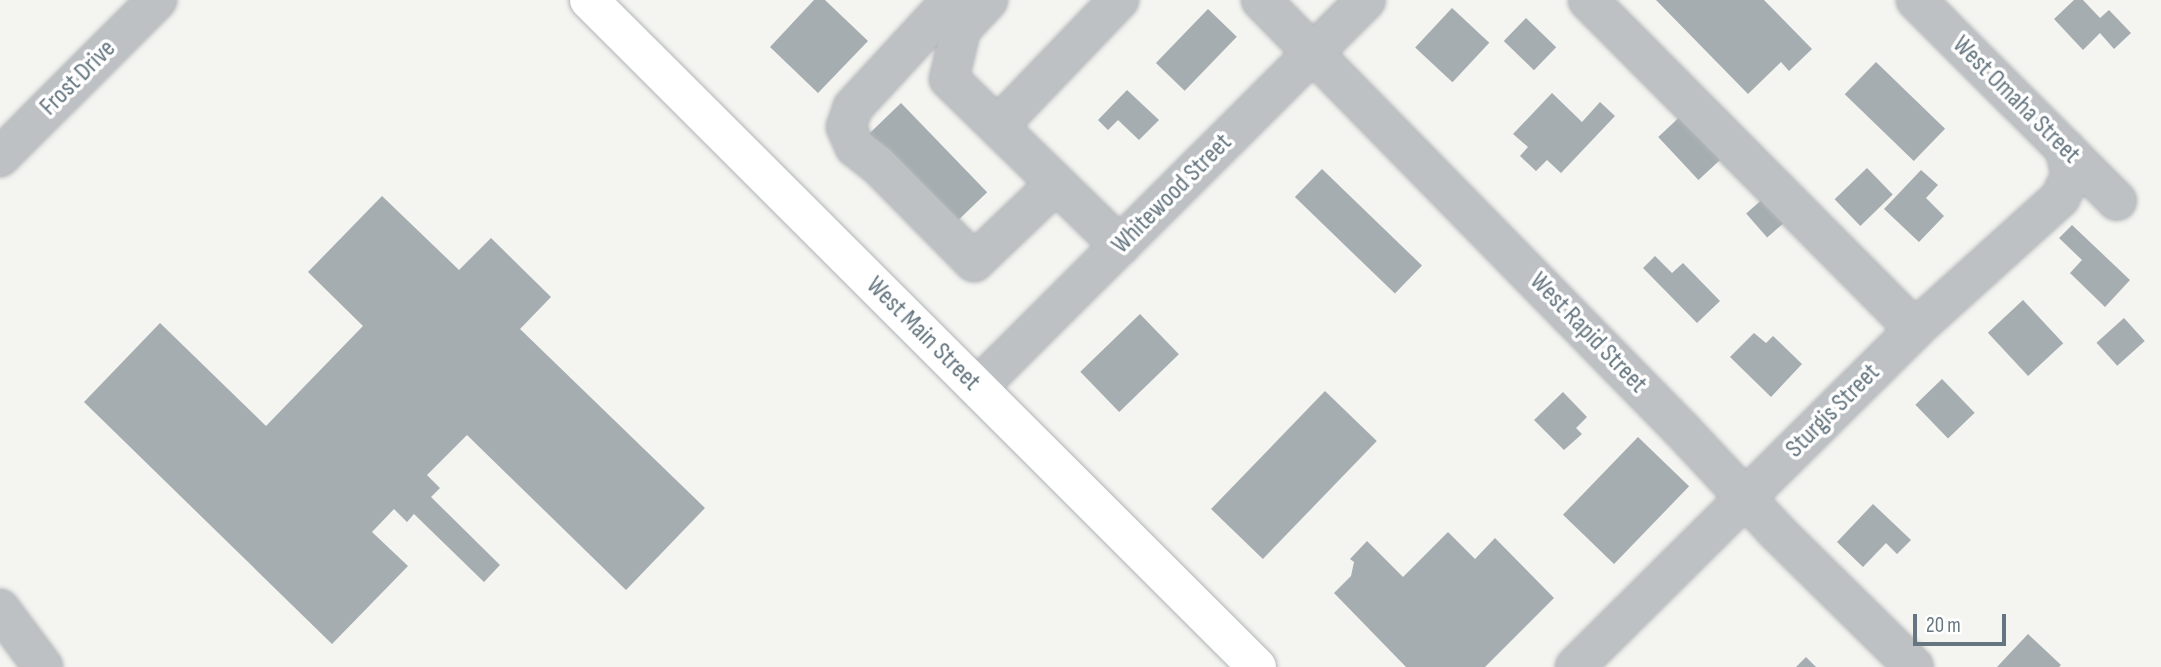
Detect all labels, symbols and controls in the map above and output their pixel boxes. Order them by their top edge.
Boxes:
street label: West Omaha Street [1946,30,2086,170]
street label: Frost Drive [34,34,122,122]
street label: Whitewood Street [1106,128,1238,260]
street label: West Rapid Street [1523,266,1653,400]
street label: West Main Street [859,270,987,398]
street label: Sturgis Street [1779,357,1887,465]
scale bar [1916,600,2009,644]
text: 20 m [1926,613,1961,638]

